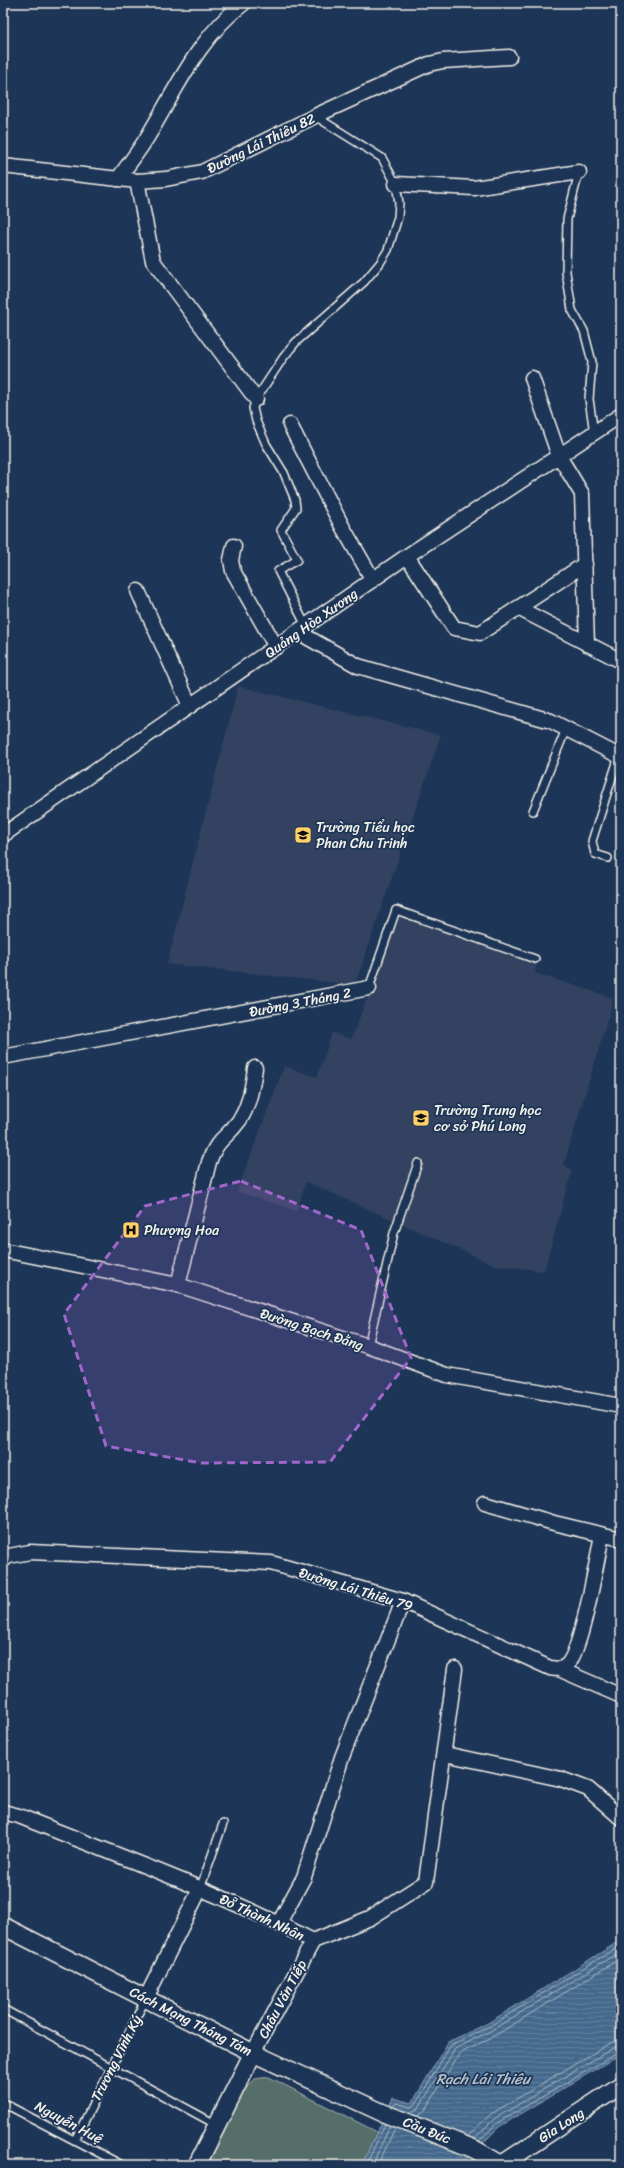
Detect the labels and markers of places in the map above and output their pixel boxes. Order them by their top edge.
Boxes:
place label: Trường Tiểu học Phan Chu Trinh [316,815,415,856]
school or university icon: Trường Tiểu học Phan Chu Trinh [293,825,313,845]
place label: Trường Trung học cơ sở Phú Long [434,1098,541,1139]
school or university icon: Trường Trung học cơ sở Phú Long [411,1108,431,1128]
place label: Phượng Hoa [144,1218,220,1243]
hospital icon: Phượng Hoa [121,1220,141,1240]

